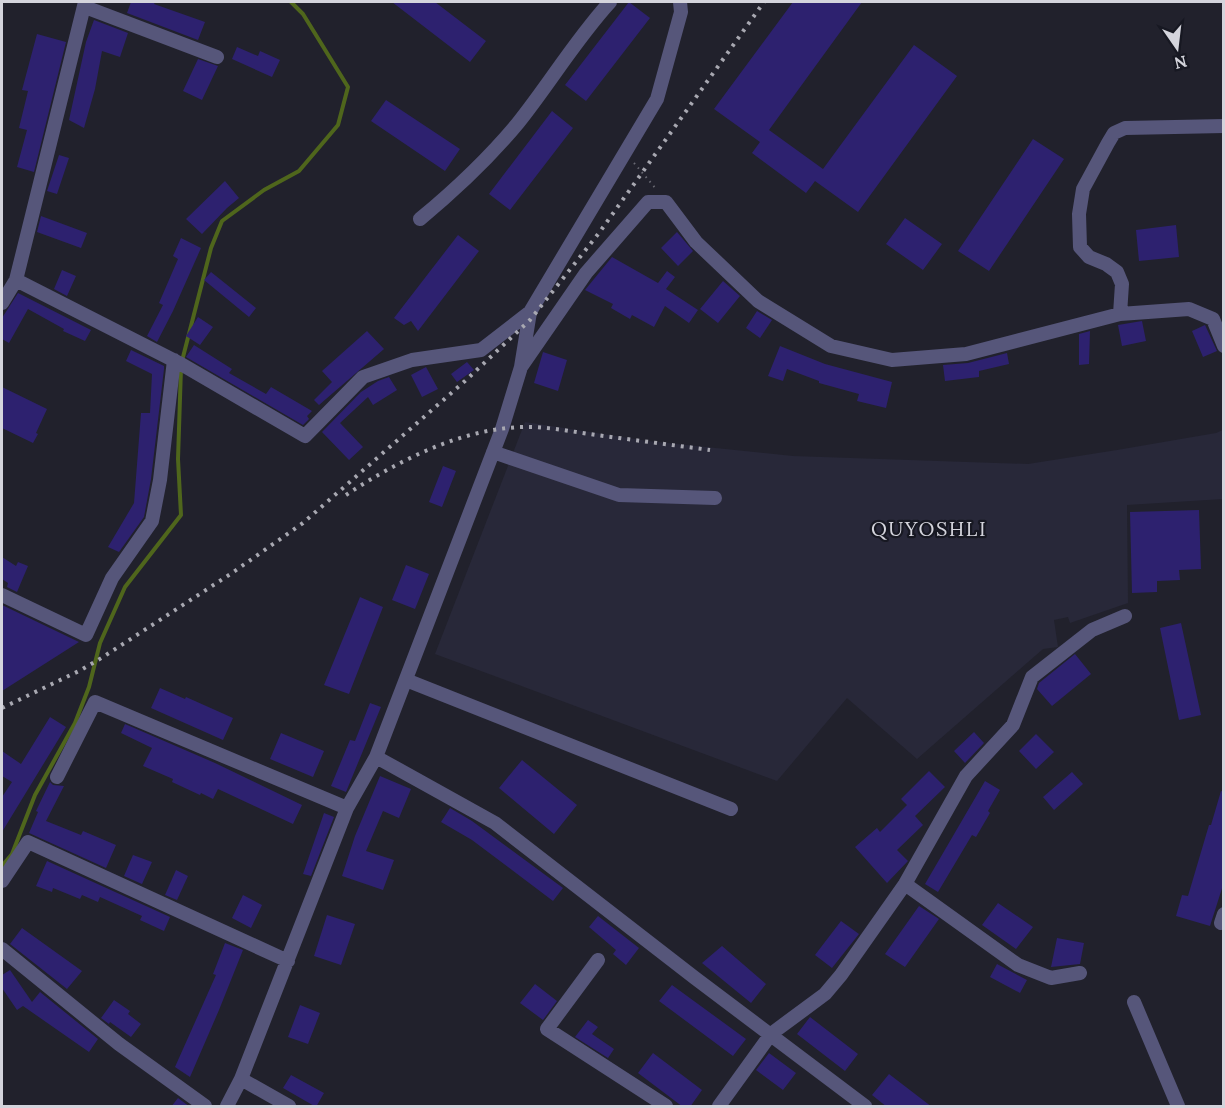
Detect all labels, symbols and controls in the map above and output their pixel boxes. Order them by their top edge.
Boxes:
north arrow [1147,18,1207,78]
text: N [1172,51,1189,74]
district label: QUYOSHLI [871,516,987,541]

